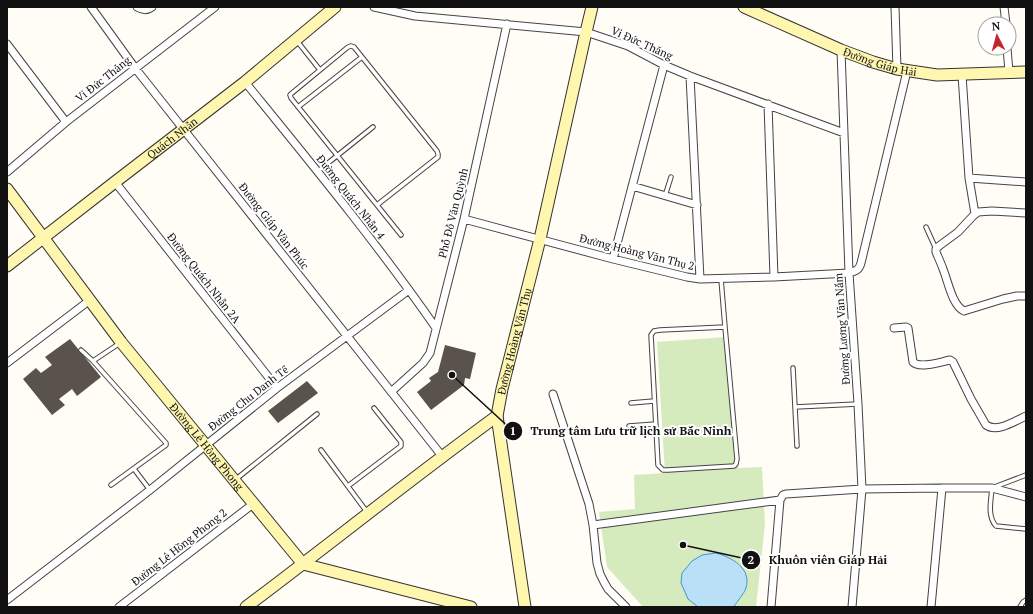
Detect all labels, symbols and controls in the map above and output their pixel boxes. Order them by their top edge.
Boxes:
north arrow [977,16,1017,56]
text: N [991,19,1001,33]
street label: Vi Đức Thăng [609,23,675,63]
street label: Đường Giáp Hải [841,44,918,79]
street label: Vi Đức Thăng [73,53,134,105]
street label: Quách Nhẫn [144,114,201,162]
street label: Đường Quách Nhẫn 4 [314,152,388,242]
street label: Phố Đỗ Văn Quỳnh [435,166,471,259]
street label: Đường Giáp Văn Phúc [236,180,312,272]
street label: Đường Quách Nhẫn 2A [164,230,244,326]
street label: Đường Hoàng Văn Thụ 2 [578,231,696,273]
street label: Đường Lương Văn Nắm [831,272,853,385]
street label: Đường Hoàng Văn Thụ [494,286,534,396]
street label: Đường Chu Danh Tể [205,362,291,434]
street label: Đường Lê Hồng Phong [167,400,247,493]
callout: Trung tâm Lưu trữ lịch sử Bắc Ninh [503,419,740,443]
text: 1 [510,423,516,438]
text: Trung tâm Lưu trữ lịch sử Bắc Ninh [530,423,732,438]
street label: Đường Lê Hồng Phong 2 [128,505,230,589]
callout: Khuôn viên Giáp Hải [741,548,895,572]
text: 2 [748,552,755,567]
text: Khuôn viên Giáp Hải [769,552,887,567]

